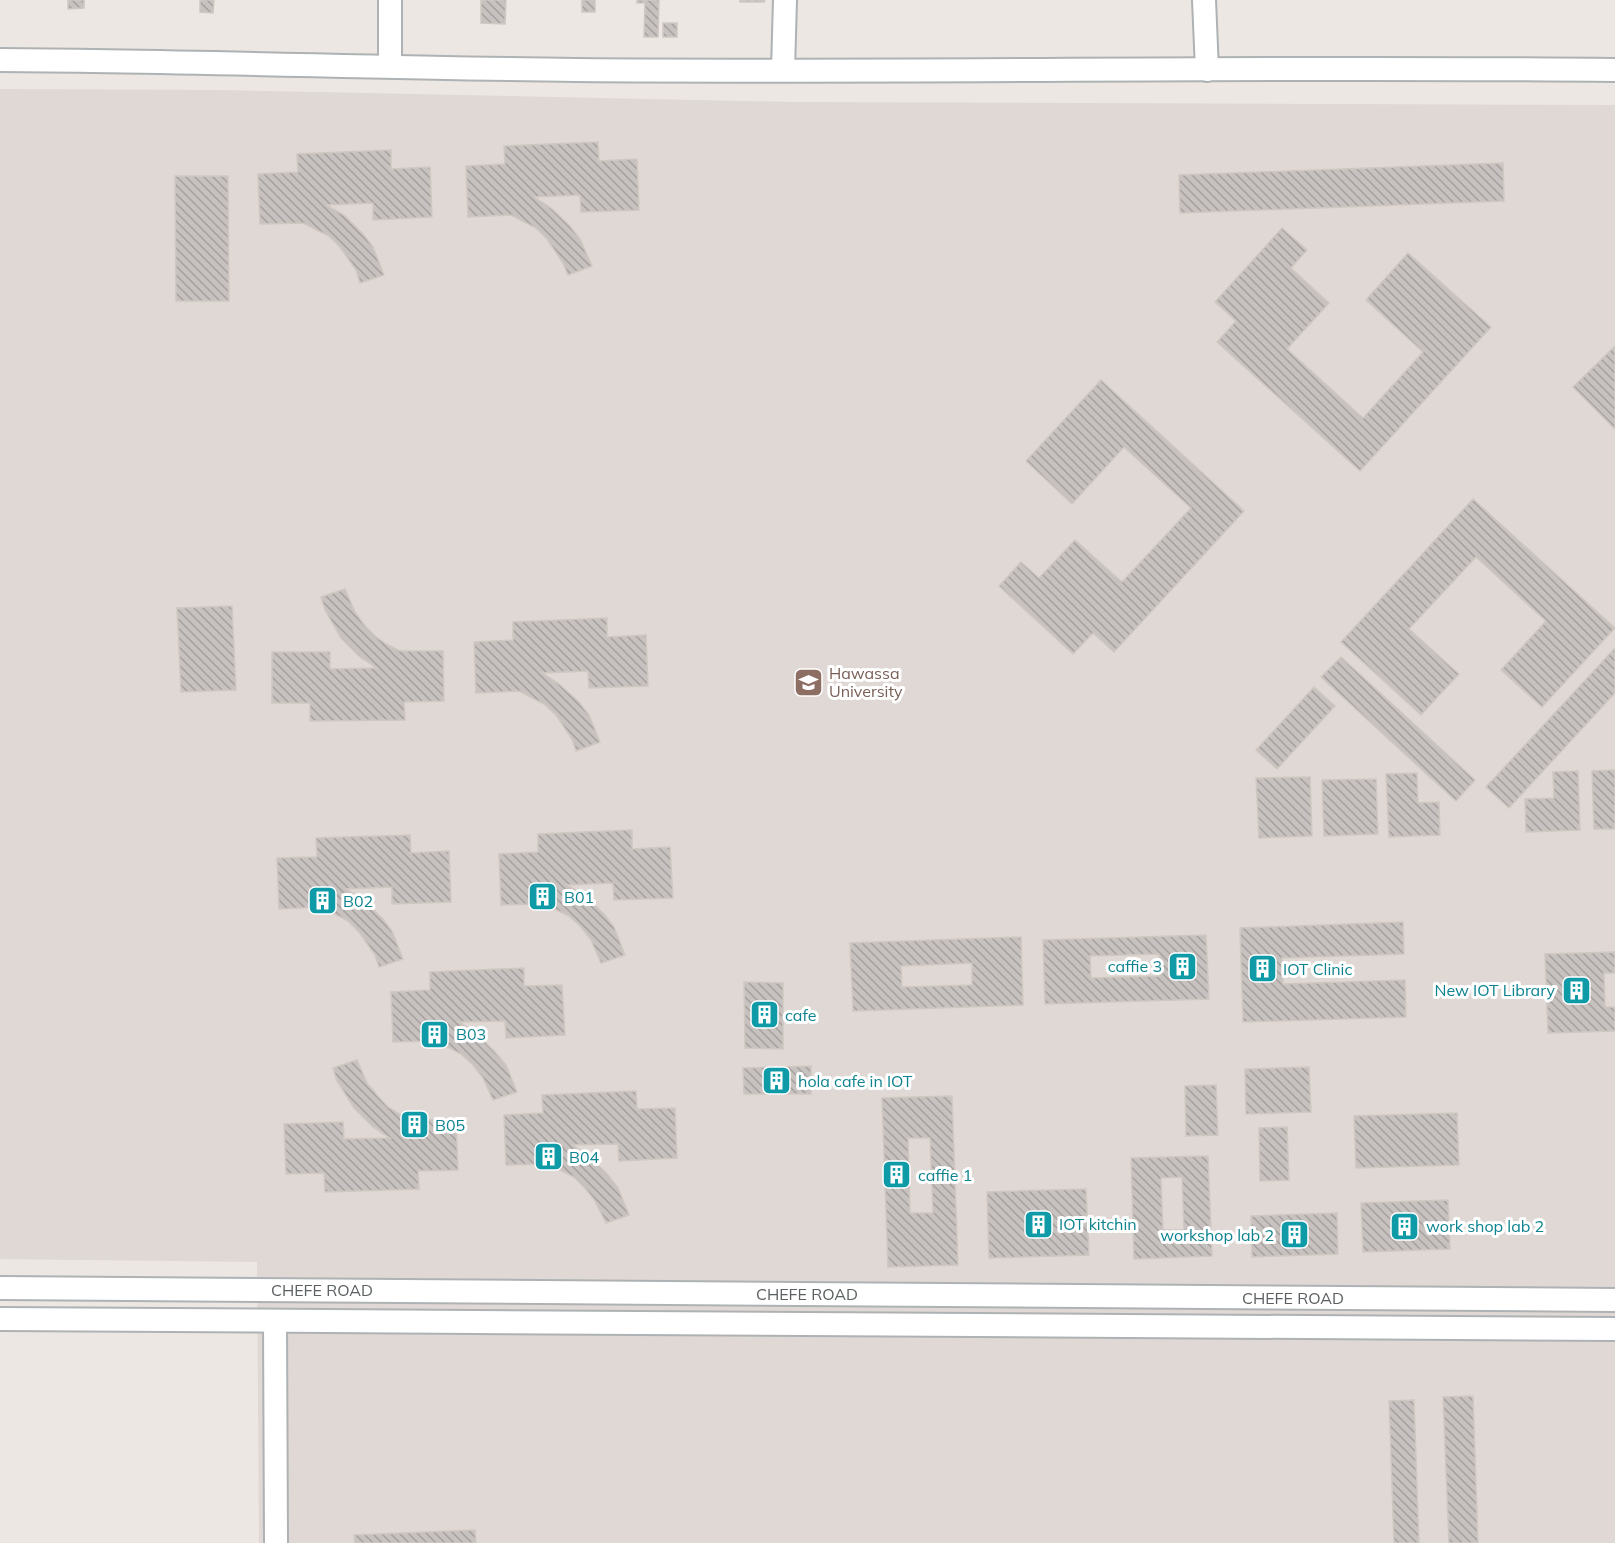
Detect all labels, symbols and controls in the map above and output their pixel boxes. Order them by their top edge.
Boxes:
place label: Hawassa University [829,663,903,701]
school or university icon: Hawassa University [792,666,824,698]
building icon: B01 [527,881,559,913]
building icon: B02 [306,885,338,917]
place label: B01 [564,887,594,907]
place label: B02 [343,891,373,911]
building icon: caffie 3 [1167,950,1199,982]
building icon: IOT Clinic [1246,953,1278,985]
place label: caffie 3 [1108,956,1162,976]
place label: IOT Clinic [1283,959,1352,979]
building icon: New IOT Library [1560,974,1592,1006]
place label: New IOT Library [1434,980,1555,1000]
building icon: cafe [748,999,780,1031]
place label: cafe [785,1005,816,1025]
building icon: B03 [419,1018,451,1050]
place label: B03 [456,1024,486,1044]
building icon: hola cafe in IOT [761,1065,793,1097]
place label: hola cafe in IOT [798,1071,913,1091]
building icon: B05 [398,1109,430,1141]
place label: B05 [435,1115,465,1135]
building icon: B04 [532,1141,564,1173]
place label: B04 [569,1147,599,1167]
building icon: caffie 1 [881,1159,913,1191]
place label: caffie 1 [918,1165,972,1185]
building icon: IOT kitchin [1022,1208,1054,1240]
building icon: work shop lab 2 [1389,1210,1421,1242]
place label: IOT kitchin [1059,1214,1137,1234]
place label: work shop lab 2 [1426,1216,1544,1236]
building icon: workshop lab 2 [1279,1219,1311,1251]
place label: workshop lab 2 [1160,1225,1274,1245]
street label: CHEFE ROAD [271,1280,373,1300]
street label: CHEFE ROAD [756,1284,858,1304]
street label: CHEFE ROAD [1242,1288,1344,1308]

